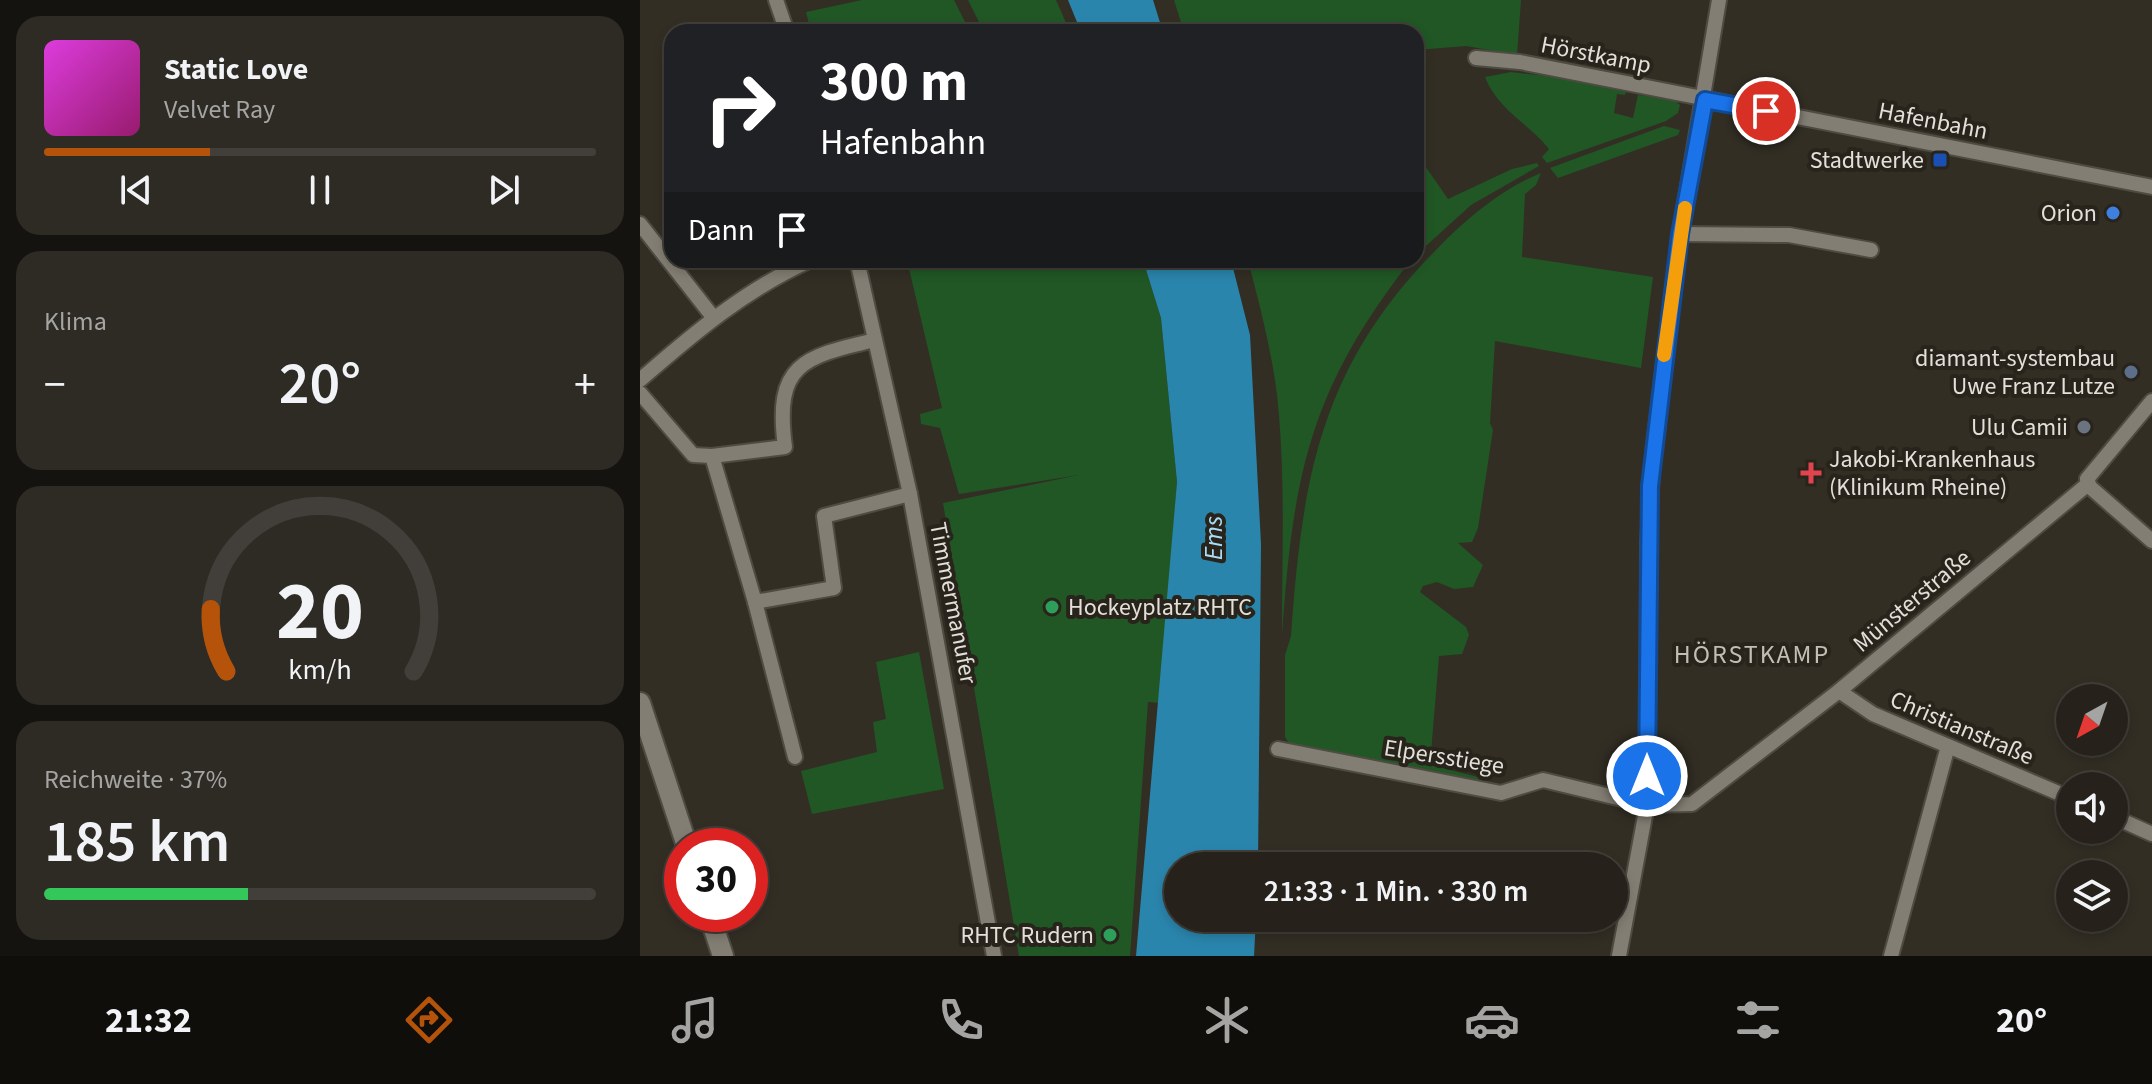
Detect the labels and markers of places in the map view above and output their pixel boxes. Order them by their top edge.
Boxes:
pin [1732,77,1800,145]
place label: Stadtwerke [1810,143,1924,178]
marker: Stadtwerke [1931,151,1949,169]
place label: Orion [2041,196,2097,231]
marker: Orion [2104,204,2122,222]
place label: diamant-systembau Uwe Franz Lutze [1915,341,2115,404]
marker: diamant-systembau Uwe Franz Lutze [2122,363,2140,381]
place label: Ulu Camii [1971,410,2068,445]
marker: Ulu Camii [2075,418,2093,436]
place label: Jakobi-Krankenhaus (Klinikum Rheine) [1829,442,2035,505]
marker: Jakobi-Krankenhaus (Klinikum Rheine) [1800,462,1822,484]
place label: Hockeyplatz RHTC [1068,590,1252,625]
marker: Hockeyplatz RHTC [1043,598,1061,616]
place label: RHTC Rudern [961,918,1094,953]
marker: RHTC Rudern [1101,926,1119,944]

